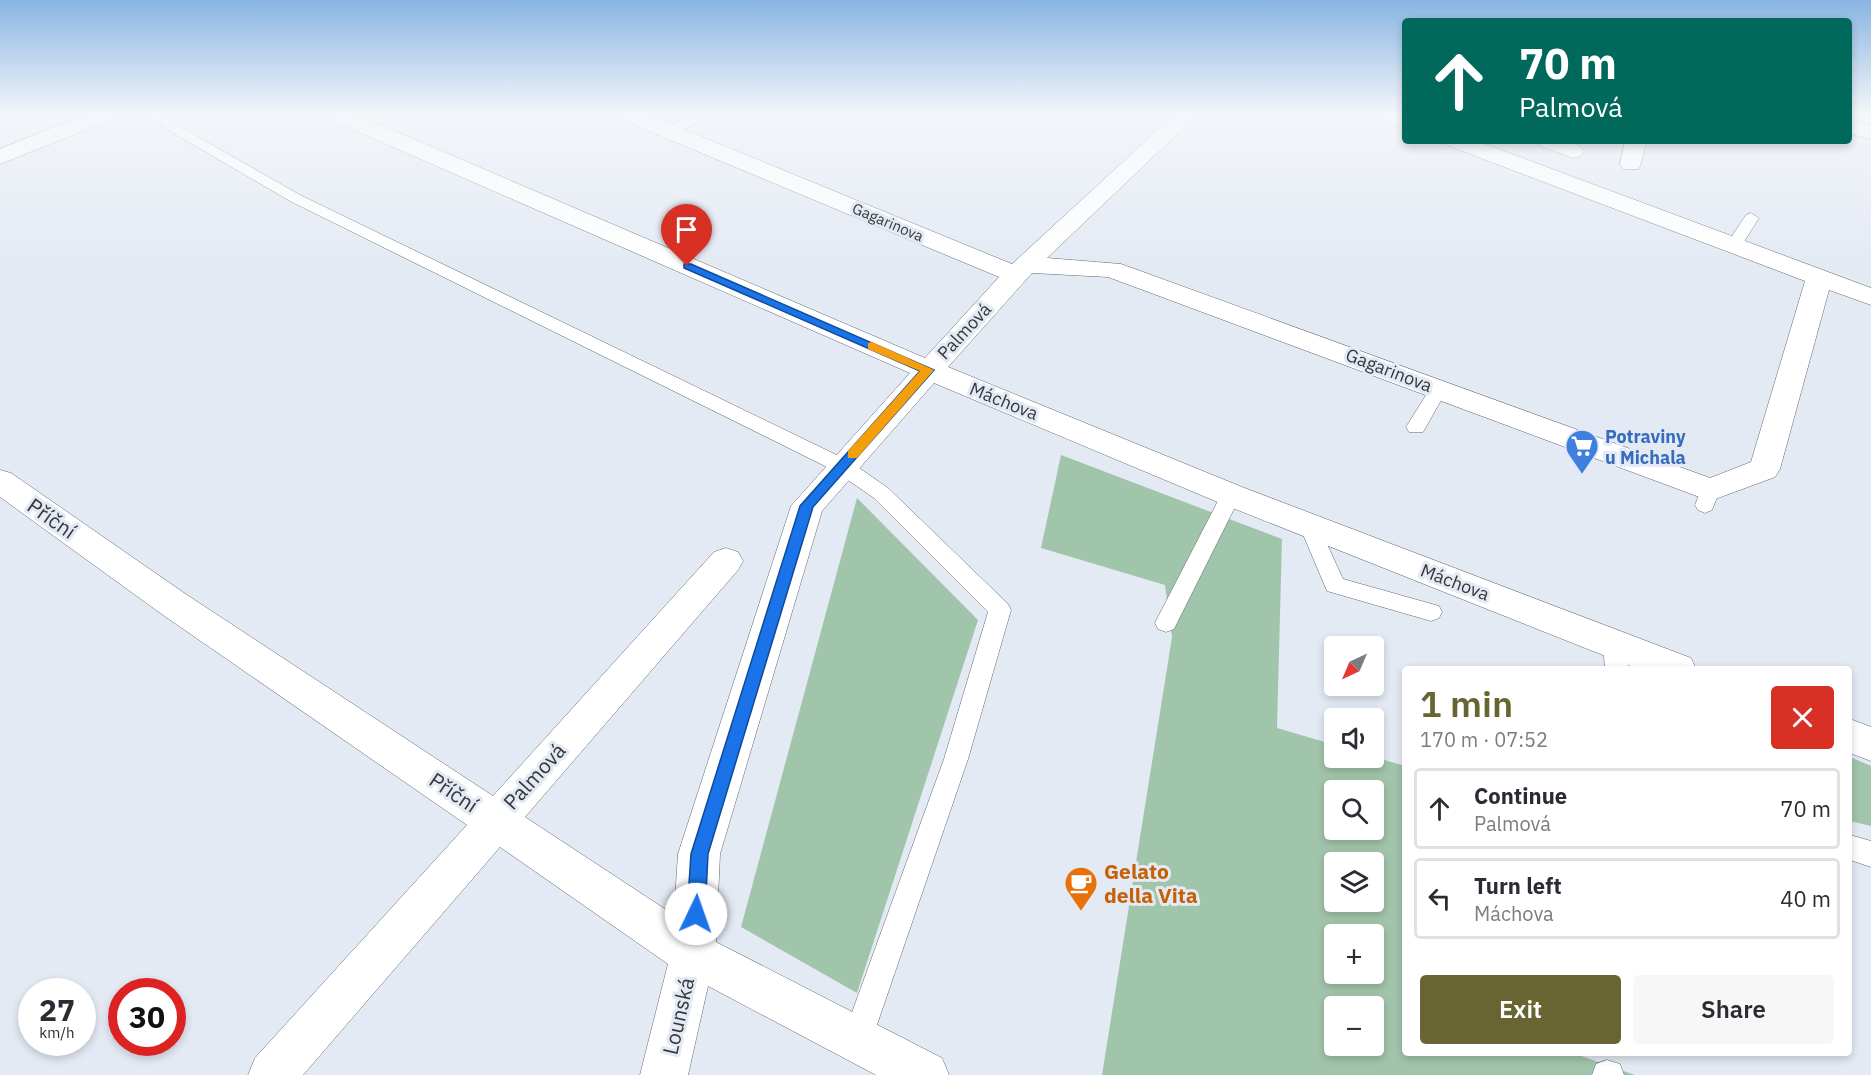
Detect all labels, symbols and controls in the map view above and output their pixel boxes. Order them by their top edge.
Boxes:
text: 70 m [1519,36,1617,91]
icon: ahead [1420,42,1498,120]
text: Palmová [1519,89,1623,124]
street label: Gagarinova [849,198,927,246]
pin [661,204,712,266]
icon: arrive [670,213,703,246]
street label: Palmová [932,298,996,364]
street label: Gagarinova [1343,343,1436,397]
street label: Máchova [966,377,1042,425]
place label: Potraviny u Michala [1605,425,1686,469]
supermarket icon: Potraviny u Michala [1564,428,1600,475]
street label: Příční [22,491,82,545]
street label: Máchova [1417,558,1493,606]
north arrow [1324,636,1384,696]
map controls [1324,636,1384,1056]
text: 1 min [1420,680,1513,727]
button: close [1771,686,1834,749]
button: sound [1324,708,1384,768]
text: 170 m · 07:52 [1420,726,1548,753]
street label: Palmová [497,737,571,815]
street label: Příční [424,766,484,818]
button: search [1324,780,1384,840]
text: Continue [1474,781,1567,810]
icon: ahead [1423,792,1456,825]
text: 70 m [1780,794,1831,823]
text: Palmová [1474,810,1551,837]
button: layers [1324,852,1384,912]
place label: Gelato della Vita [1104,857,1198,909]
cafe icon: Gelato della Vita [1063,865,1099,912]
text: Turn left [1474,871,1562,900]
position arrow [664,882,728,946]
icon: left [1423,882,1456,915]
text: 40 m [1780,884,1831,913]
text: Máchova [1474,900,1554,927]
button: + [1324,924,1384,984]
street label: Lounská [656,975,700,1057]
button: Exit [1420,975,1621,1044]
button: Share [1633,975,1834,1044]
speed limit sign: 30 [108,978,186,1056]
text: 27 [39,990,75,1029]
button: − [1324,996,1384,1056]
text: km/h [39,1023,75,1042]

